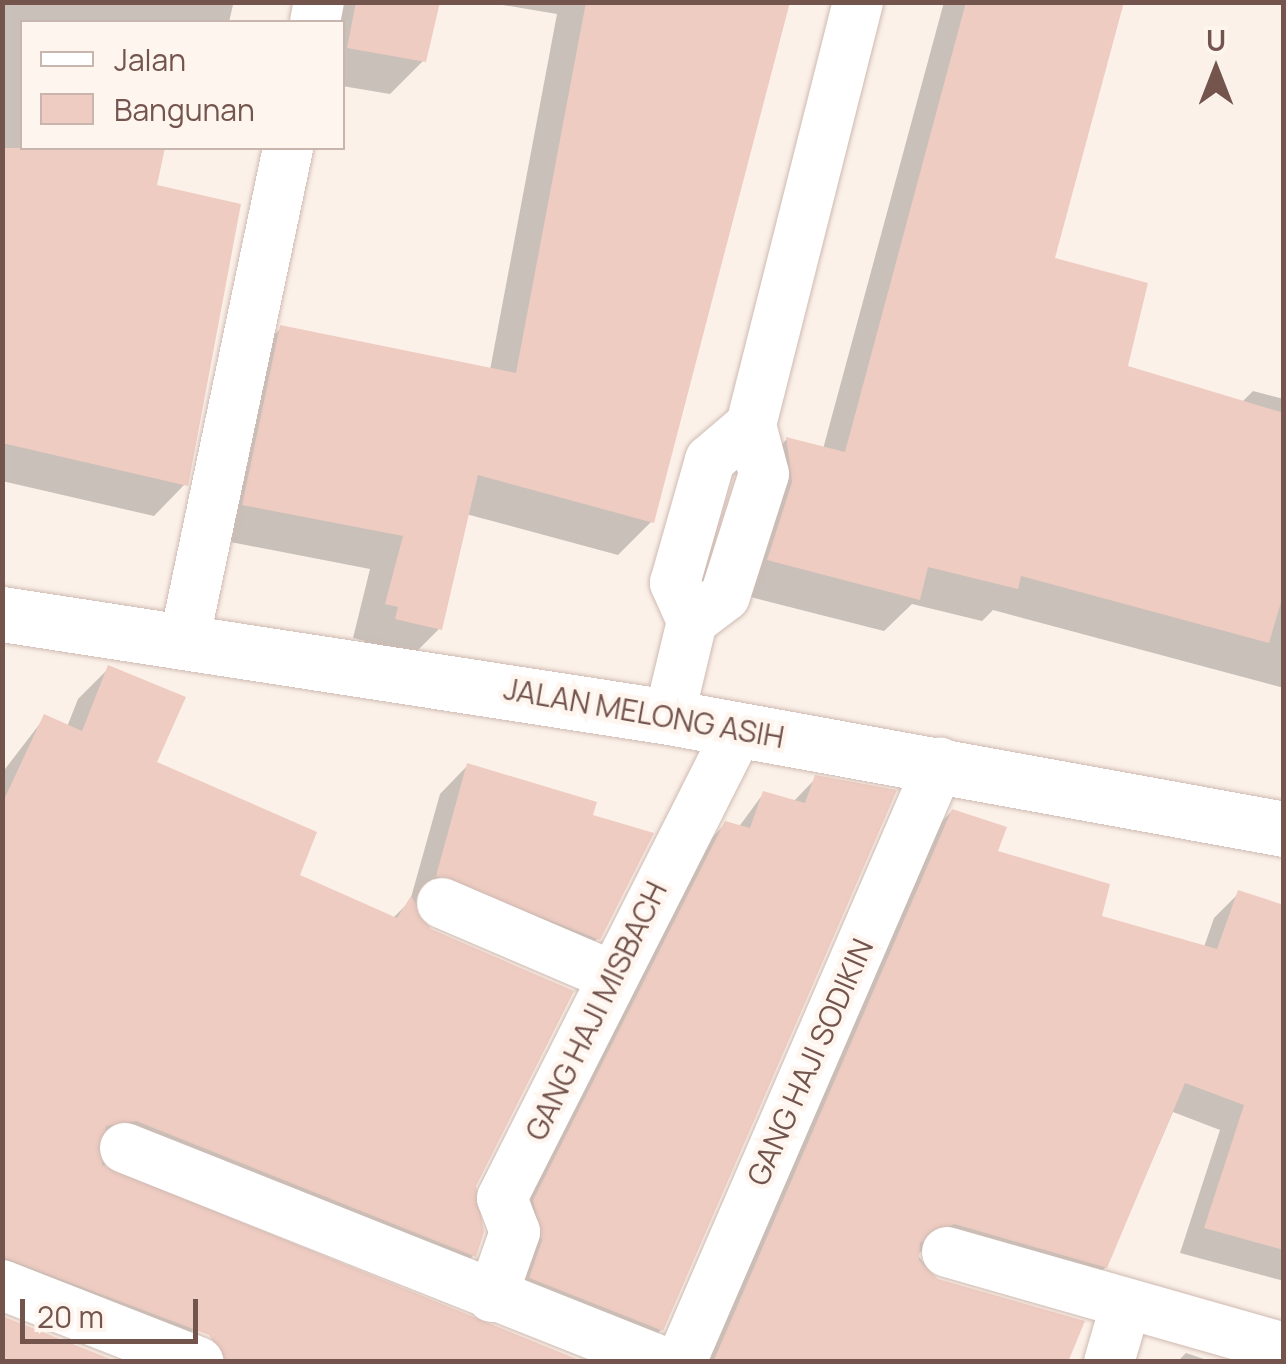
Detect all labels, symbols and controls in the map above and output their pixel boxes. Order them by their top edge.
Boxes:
legend [20,20,345,150]
north arrow [1166,20,1266,120]
text: U [1206,21,1226,59]
text: Jalan [114,39,186,80]
text: Bangunan [114,89,255,130]
street label: JALAN MELONG ASIH [501,671,787,755]
street label: GANG HAJI MISBACH [518,876,674,1146]
street label: GANG HAJI SODIKIN [739,933,881,1191]
scale bar [25,1279,202,1341]
text: 20 m [37,1296,104,1337]

